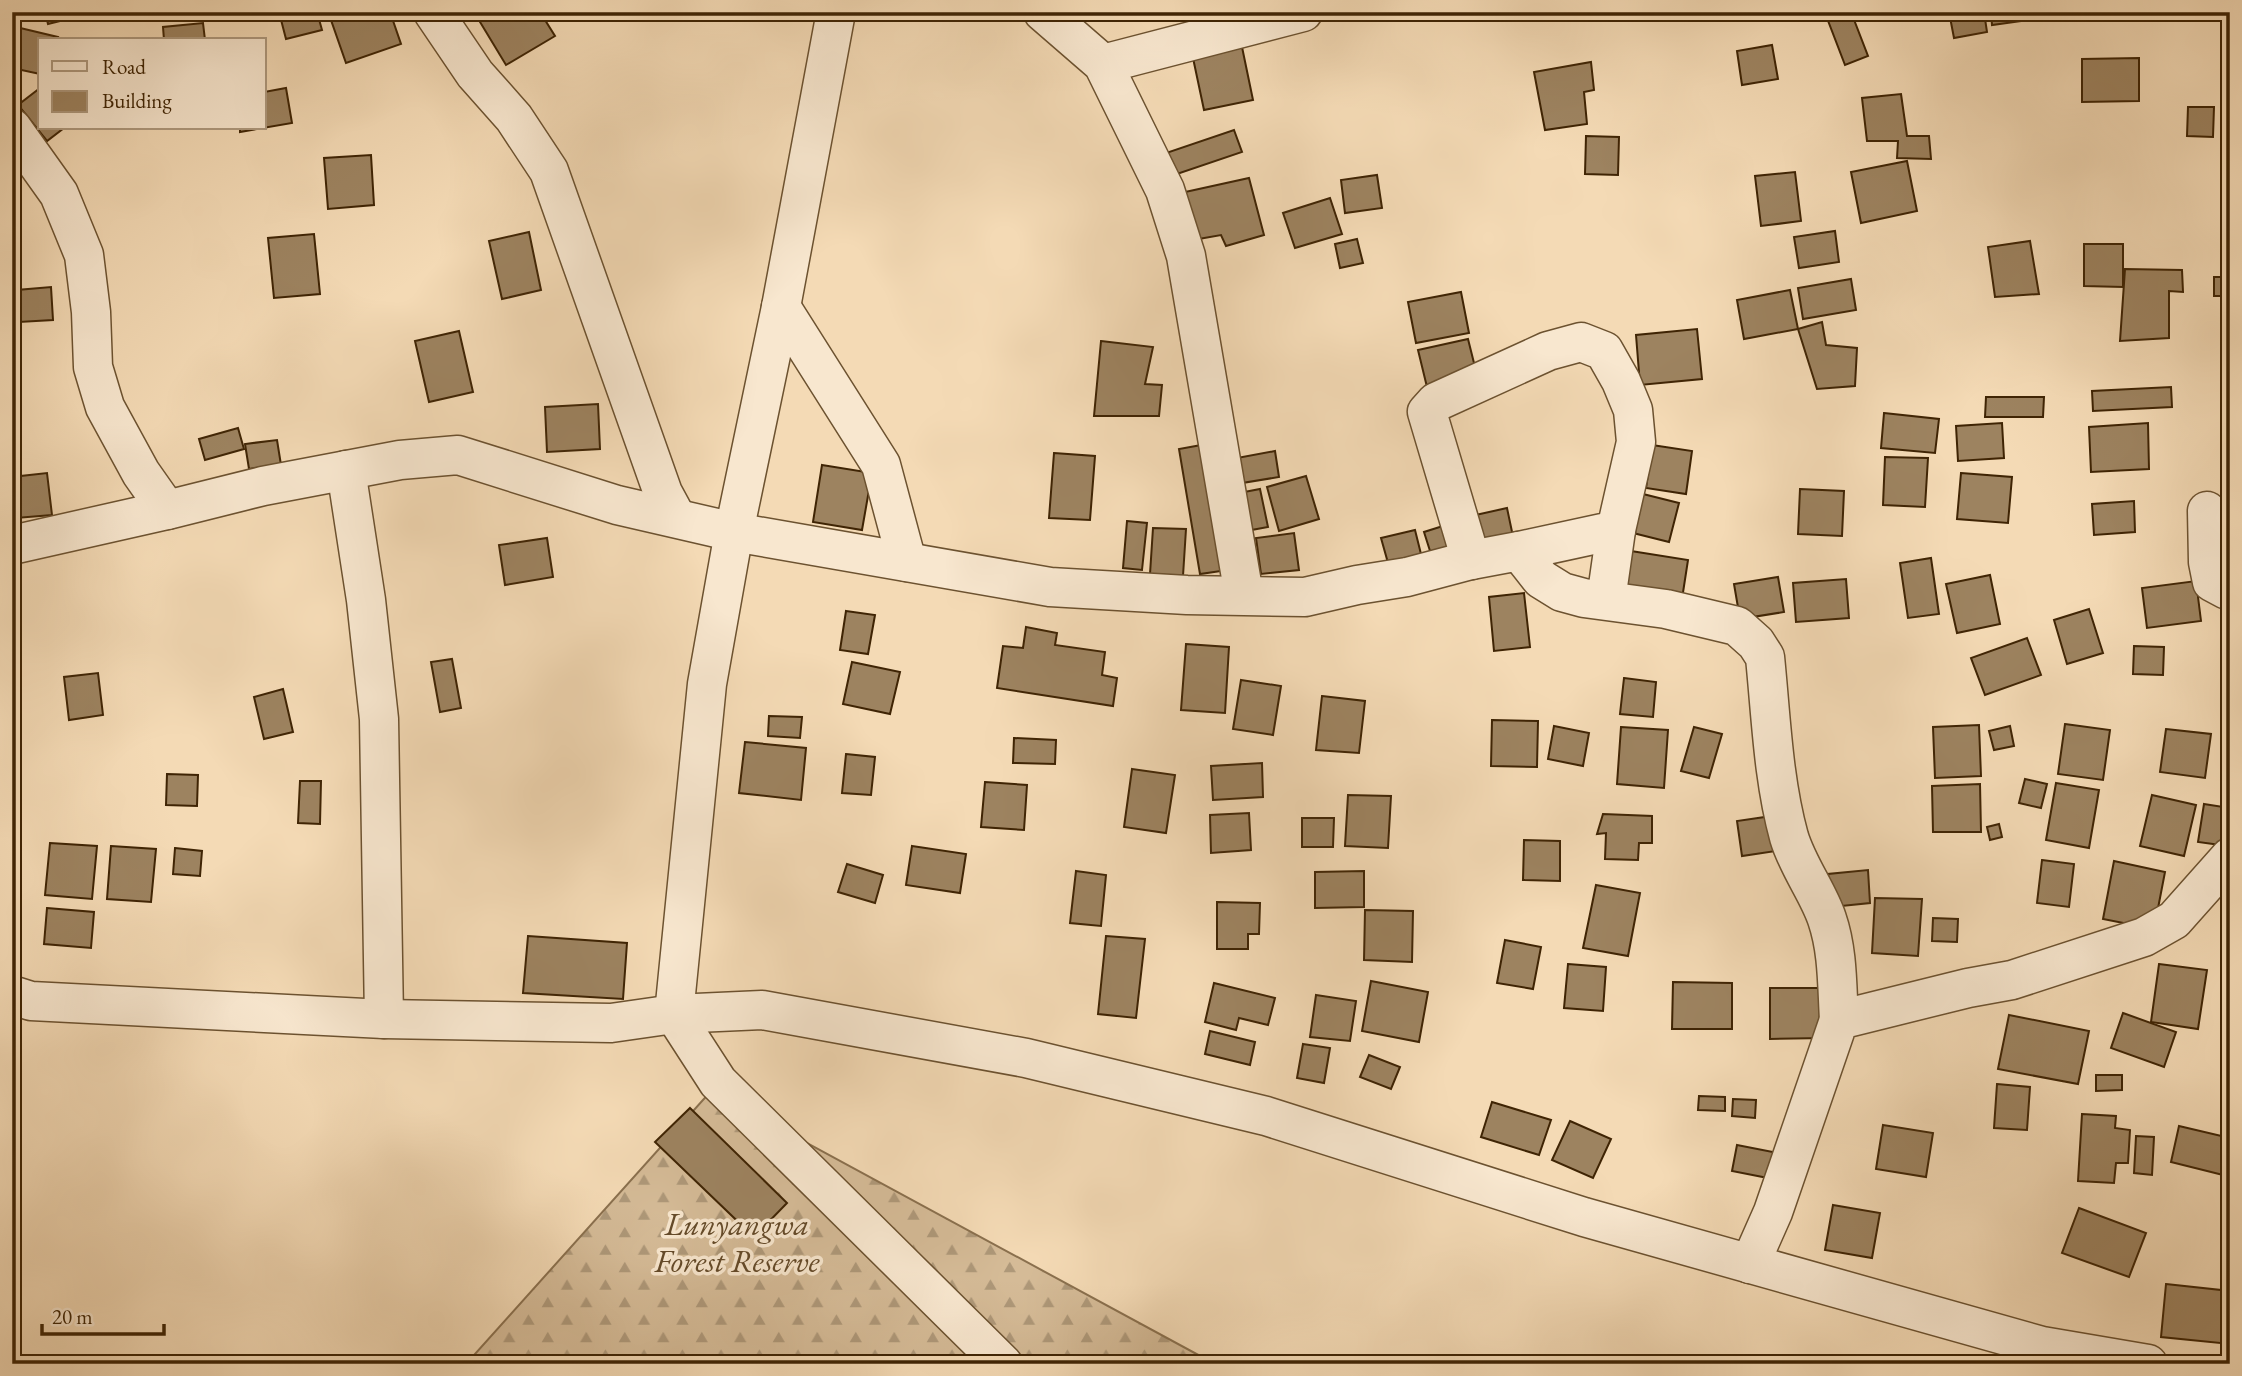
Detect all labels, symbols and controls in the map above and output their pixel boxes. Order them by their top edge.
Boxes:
legend [38,38,266,130]
text: Road [102,53,146,80]
text: Building [102,87,172,114]
park label: Lunyangwa Forest Reserve [654,1203,821,1282]
scale bar [42,1292,164,1336]
text: 20 m [52,1303,93,1330]

